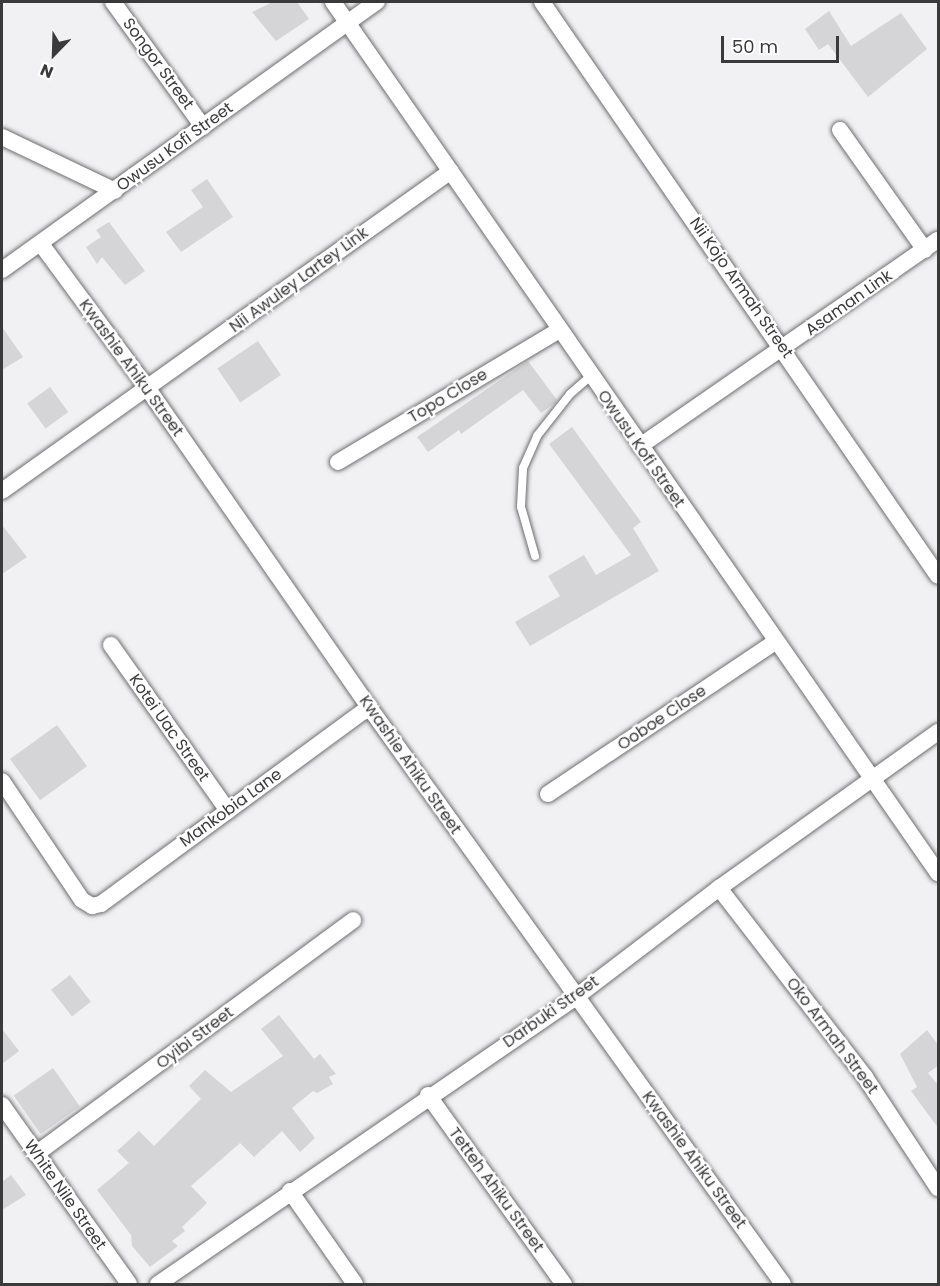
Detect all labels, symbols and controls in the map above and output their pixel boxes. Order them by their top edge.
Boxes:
street label: Songor Street [118,15,198,113]
north arrow [24,24,84,84]
scale bar [724,24,842,62]
text: 50 m [732,34,778,59]
text: N [37,58,57,84]
street label: Owusu Kofi Street [113,98,237,196]
street label: Nii Kojo Armah Street [685,214,797,362]
street label: Nii Awuley Lartey Link [226,223,372,337]
street label: Asaman Link [802,266,896,340]
street label: Kwashie Ahiku Street [75,296,187,440]
street label: Topo Close [405,365,491,427]
street label: Owusu Kofi Street [593,387,689,511]
street label: Kotei Uac Street [125,671,213,785]
street label: Ooboe Close [614,681,710,755]
street label: Kwashie Ahiku Street [355,692,465,838]
street label: Mankobia Lane [176,765,286,851]
street label: Darbuki Street [499,972,603,1052]
street label: Oko Armah Street [782,974,882,1098]
street label: Oyibi Street [153,1003,237,1073]
street label: Kwashie Ahiku Street [638,1088,750,1232]
street label: Tetteh Ahiku Street [444,1124,548,1256]
street label: White Nile Street [20,1136,110,1254]

